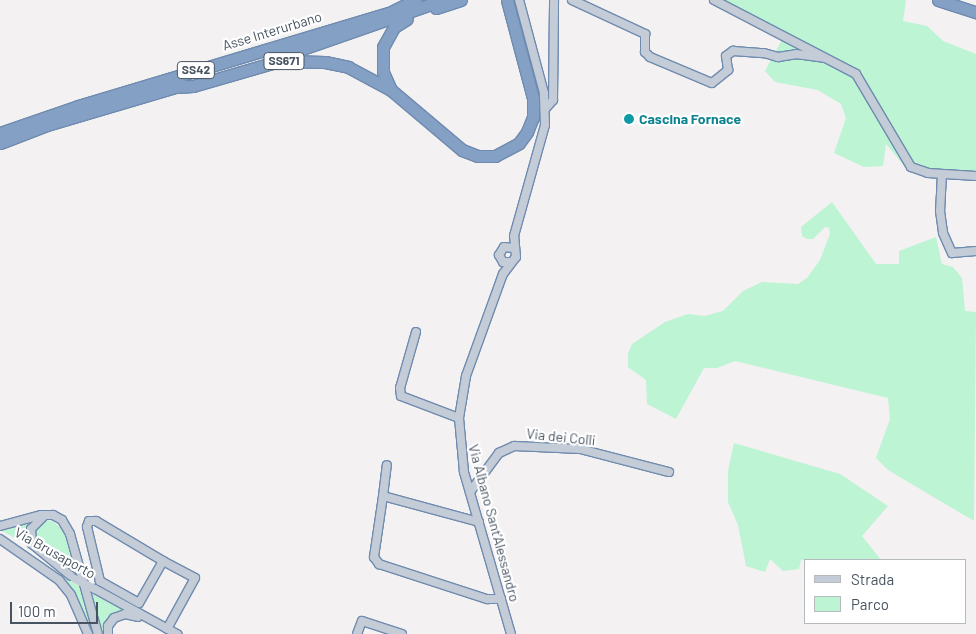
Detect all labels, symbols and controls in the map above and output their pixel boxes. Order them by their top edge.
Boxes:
street label: Asse Interurbano [220,8,324,54]
road number: SS671 [263,51,305,70]
road number: SS42 [176,60,216,80]
place label: Cascina Fornace [639,111,741,127]
marker: Cascina Fornace [623,113,635,125]
street label: Via dei Colli [526,425,596,449]
street label: Via Albano Sant'Alessandro [465,442,523,604]
street label: Via Brusaporto [12,524,98,582]
legend [804,559,966,624]
text: Strada [851,570,894,588]
scale bar [12,592,100,624]
text: Parco [851,595,889,613]
text: 100 m [18,602,56,620]

